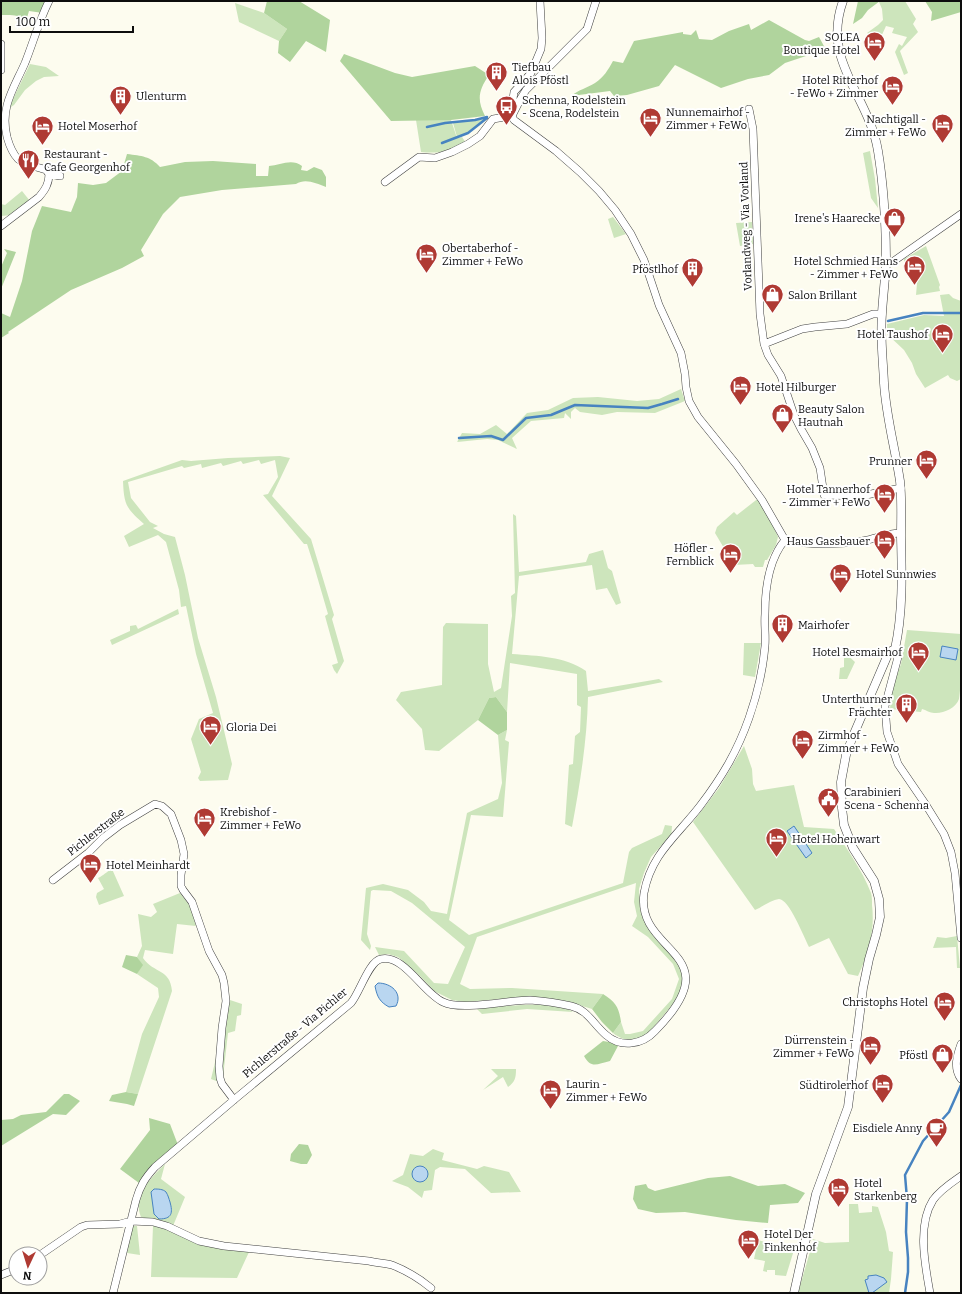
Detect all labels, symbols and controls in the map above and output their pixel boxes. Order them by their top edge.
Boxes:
scale bar [10,8,133,34]
text: 100 m [16,15,51,29]
hotel icon: SOLEA Boutique Hotel [862,30,888,63]
place label: SOLEA Boutique Hotel [783,31,860,57]
building icon: Tiefbau Alois Pföstl [484,60,510,93]
place label: Tiefbau Alois Pföstl [512,61,569,87]
hotel icon: Hotel Ritterhof - FeWo + Zimmer [880,73,906,106]
place label: Hotel Ritterhof - FeWo + Zimmer [790,74,879,100]
building icon: Ulenturm [107,83,133,116]
place label: Ulenturm [136,90,187,103]
bus stop icon: Schenna, Rodelstein - Scena, Rodelstein [493,93,519,126]
place label: Schenna, Rodelstein - Scena, Rodelstein [522,94,626,120]
hotel icon: Nunnemairhof - Zimmer + FeWo [638,105,664,138]
place label: Nunnemairhof - Zimmer + FeWo [666,106,750,132]
hotel icon: Nachtigall - Zimmer + FeWo [929,112,955,145]
hotel icon: Hotel Moserhof [30,113,56,146]
place label: Nachtigall - Zimmer + FeWo [845,113,926,139]
place label: Hotel Moserhof [58,120,138,133]
restaurant icon: Restaurant - Cafe Georgenhof [16,147,42,180]
place label: Restaurant - Cafe Georgenhof [44,148,131,174]
street label: Vorlandweg - Via Vorland [737,161,755,291]
shop icon: Irene's Haarecke [882,205,908,238]
place label: Irene's Haarecke [795,212,880,225]
hotel icon: Obertaberhof - Zimmer + FeWo [413,241,439,274]
place label: Obertaberhof - Zimmer + FeWo [442,242,523,268]
hotel icon: Hotel Schmied Hans - Zimmer + FeWo [901,254,927,287]
place label: Hotel Schmied Hans - Zimmer + FeWo [794,255,898,281]
building icon: Pföstlhof [680,256,706,289]
place label: Pföstlhof [632,263,679,276]
shop icon: Salon Brillant [760,282,786,315]
place label: Salon Brillant [788,289,857,302]
hotel icon: Hotel Taushof [930,321,956,354]
place label: Hotel Taushof [857,328,929,341]
hotel icon: Hotel Hilburger [727,374,753,407]
place label: Hotel Hilburger [756,381,836,394]
shop icon: Beauty Salon Hautnah [770,402,796,435]
place label: Beauty Salon Hautnah [798,403,865,429]
hotel icon: Prunner [914,448,940,481]
place label: Prunner [869,455,912,468]
hotel icon: Hotel Tannerhof - Zimmer + FeWo [872,482,898,515]
place label: Hotel Tannerhof - Zimmer + FeWo [782,483,871,509]
hotel icon: Haus Gassbauer [872,528,898,561]
place label: Haus Gassbauer [787,535,870,548]
hotel icon: Höfler - Fernblick [717,541,743,574]
place label: Höfler - Fernblick [666,542,715,568]
hotel icon: Hotel Sunnwies [827,561,853,594]
place label: Hotel Sunnwies [856,568,936,581]
building icon: Mairhofer [769,612,795,645]
place label: Mairhofer [798,619,849,632]
hotel icon: Hotel Resmairhof [905,639,931,672]
place label: Hotel Resmairhof [812,646,903,659]
building icon: Unterthurner Frächter [894,692,920,725]
place label: Unterthurner Frächter [822,693,892,719]
hotel icon: Gloria Dei [198,714,224,747]
place label: Gloria Dei [226,721,277,734]
hotel icon: Zirmhof - Zimmer + FeWo [789,728,815,761]
place label: Zirmhof - Zimmer + FeWo [818,729,899,755]
public building icon: Carabinieri Scena - Schenna [815,785,841,818]
place label: Carabinieri Scena - Schenna [844,786,929,812]
hotel icon: Krebishof - Zimmer + FeWo [191,805,217,838]
street label: Pichlerstraße [65,806,127,858]
place label: Krebishof - Zimmer + FeWo [220,806,301,832]
hotel icon: Hotel Hohenwart [763,826,789,859]
place label: Hotel Hohenwart [792,833,880,846]
hotel icon: Hotel Meinhardt [77,852,103,885]
place label: Hotel Meinhardt [106,859,190,872]
street label: Pichlerstraße - Via Pichler [240,985,350,1081]
hotel icon: Christophs Hotel [931,989,957,1022]
place label: Christophs Hotel [842,996,928,1009]
hotel icon: Dürrenstein - Zimmer + FeWo [857,1033,883,1066]
place label: Dürrenstein - Zimmer + FeWo [773,1034,854,1060]
shop icon: Pföstl [930,1042,956,1075]
place label: Pföstl [899,1049,928,1062]
hotel icon: Südtirolerhof [870,1072,896,1105]
hotel icon: Laurin - Zimmer + FeWo [538,1077,564,1110]
place label: Laurin - Zimmer + FeWo [566,1078,647,1104]
place label: Südtirolerhof [799,1079,869,1092]
cafe icon: Eisdiele Anny [924,1115,950,1148]
place label: Eisdiele Anny [853,1122,922,1135]
hotel icon: Hotel Starkenberg [826,1176,852,1209]
place label: Hotel Starkenberg [854,1177,917,1203]
hotel icon: Hotel Der Finkenhof [735,1227,761,1260]
place label: Hotel Der Finkenhof [764,1228,817,1254]
north arrow [8,1246,48,1286]
text: N [22,1269,32,1282]

